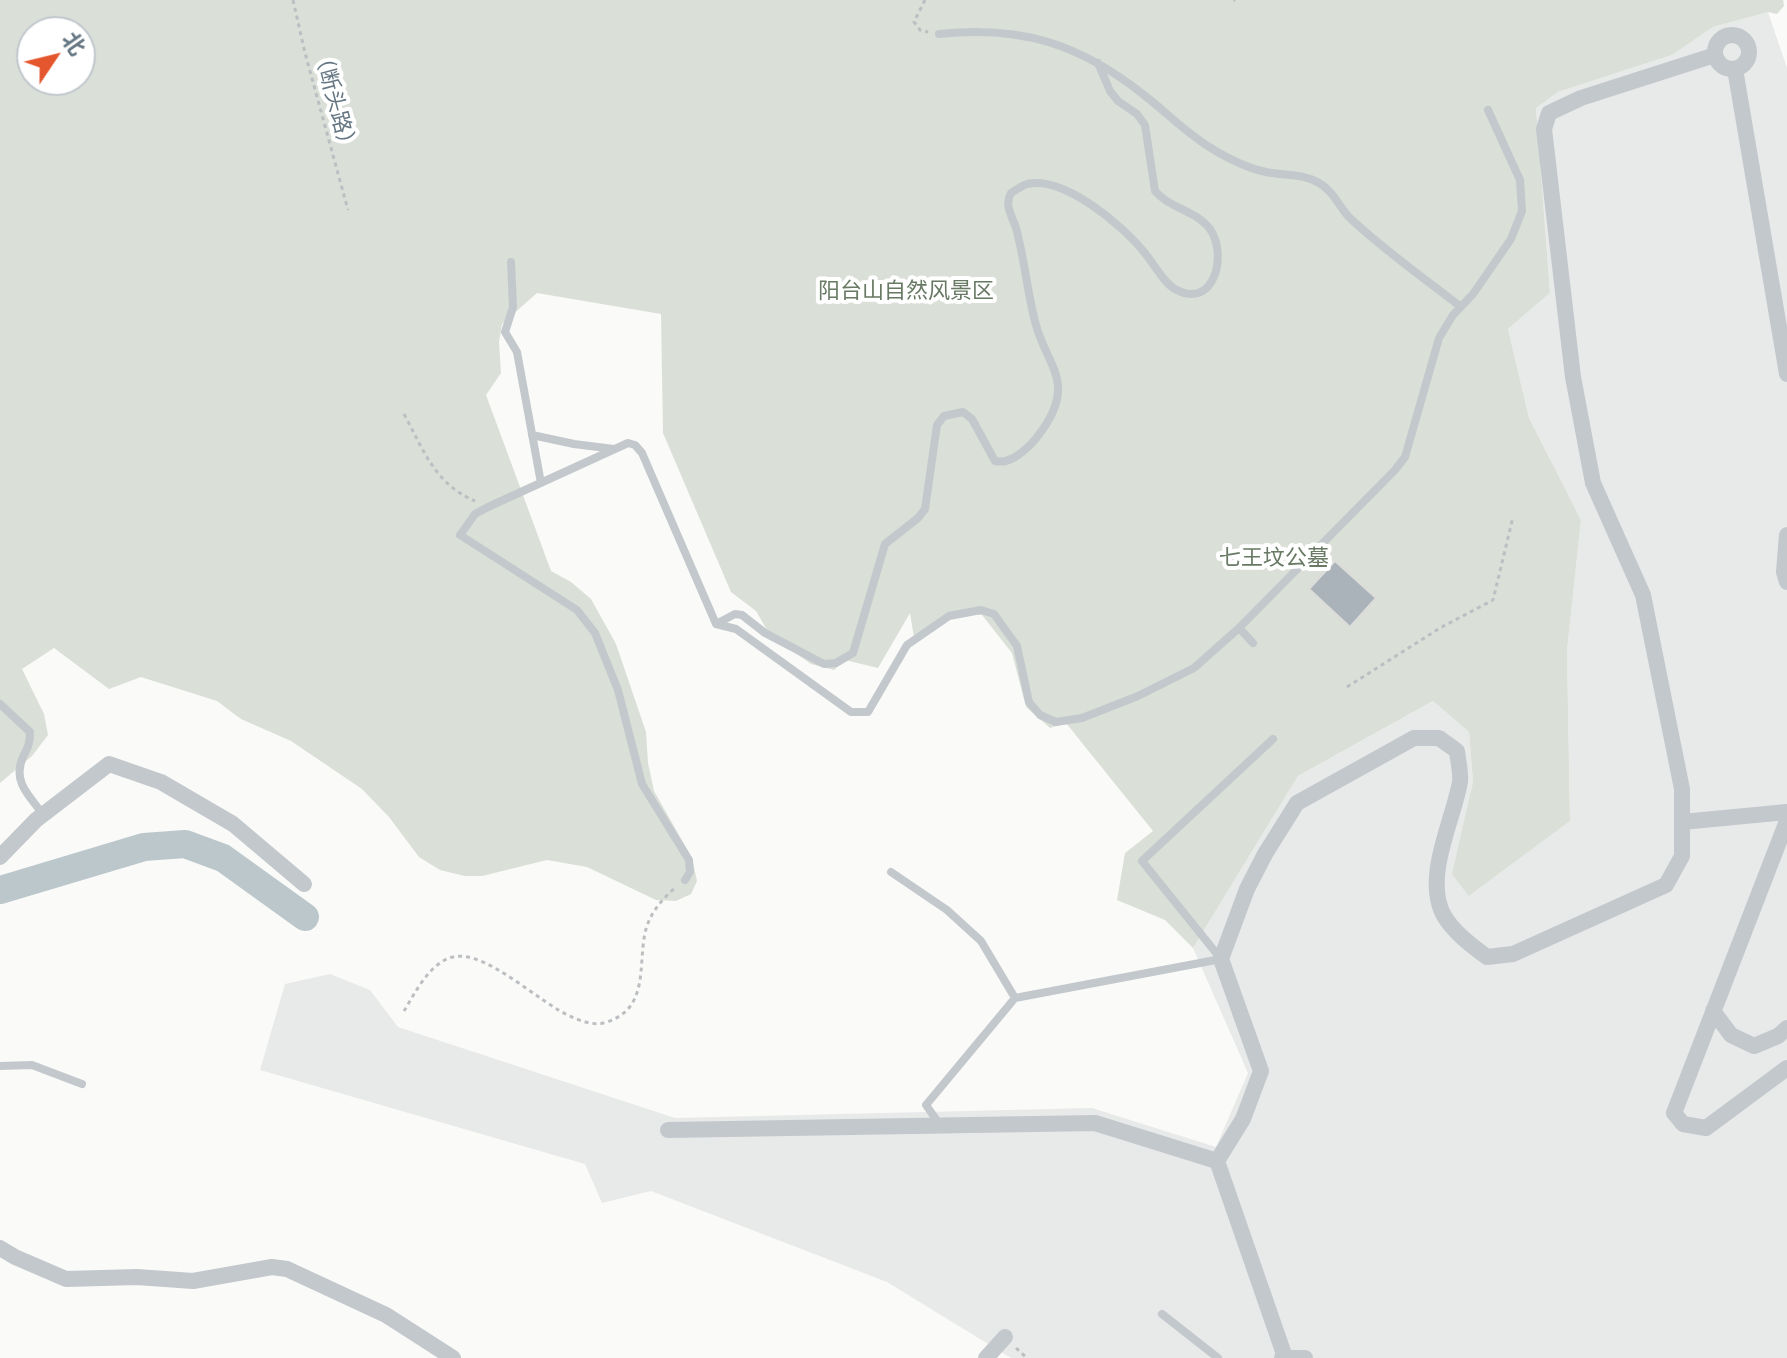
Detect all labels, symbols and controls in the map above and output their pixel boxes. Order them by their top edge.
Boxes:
north arrow [16,16,96,96]
text: 北 [57,26,92,60]
street label: （断头路） [308,44,362,158]
park label: 阳台山自然风景区 [818,278,994,304]
park label: 七王坟公墓 [1219,545,1329,571]

